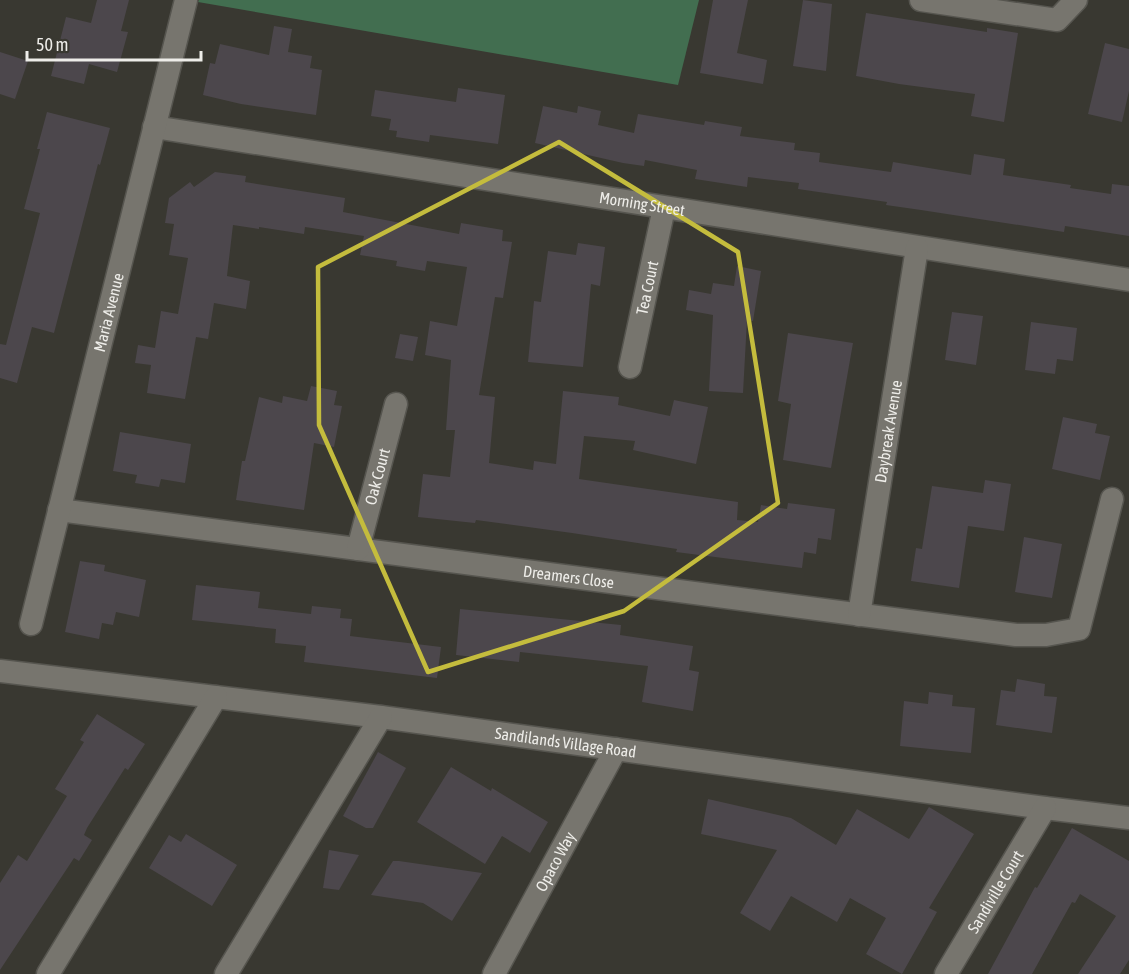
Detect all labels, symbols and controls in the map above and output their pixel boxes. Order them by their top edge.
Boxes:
scale bar [27,24,201,62]
text: 50 m [36,34,68,55]
street label: Morning Street [598,188,687,219]
street label: Tea Court [632,259,662,316]
street label: Maria Avenue [90,271,127,354]
street label: Daybreak Avenue [871,379,905,484]
street label: Oak Court [361,446,393,507]
street label: Dreamers Close [522,562,615,591]
street label: Sandilands Village Road [494,724,637,761]
street label: Opaco Way [532,828,580,894]
street label: Sandiville Court [964,847,1027,936]

